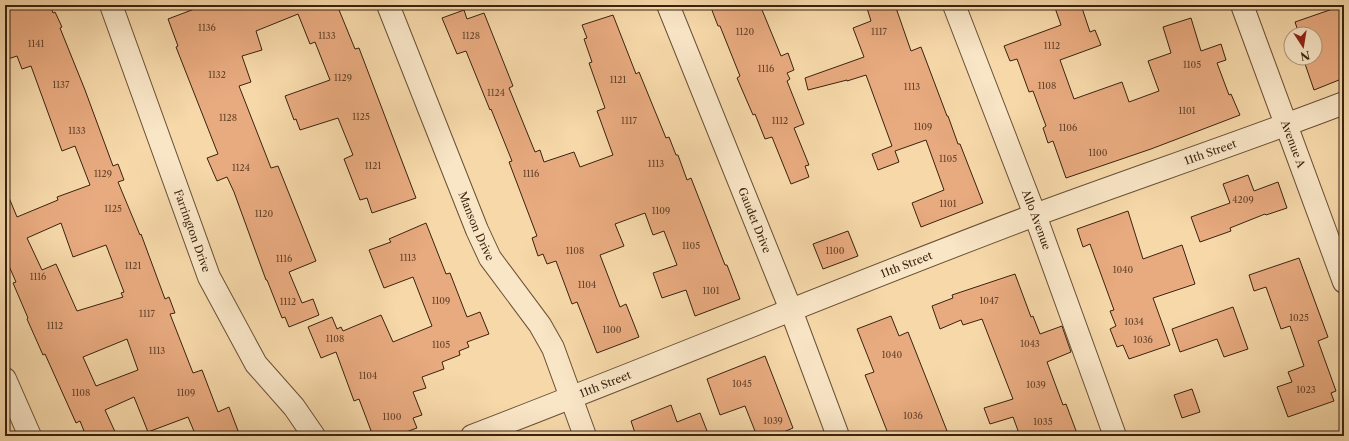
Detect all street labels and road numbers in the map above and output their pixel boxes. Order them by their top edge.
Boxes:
street label: Avenue A [1278,117,1309,170]
street label: 11th Street [1182,136,1238,168]
street label: Gaudet Drive [735,185,774,255]
street label: Farrington Drive [171,187,214,274]
street label: Allo Avenue [1019,187,1054,252]
street label: Manson Drive [455,189,497,263]
street label: 11th Street [879,248,934,281]
street label: 11th Street [577,368,633,401]

